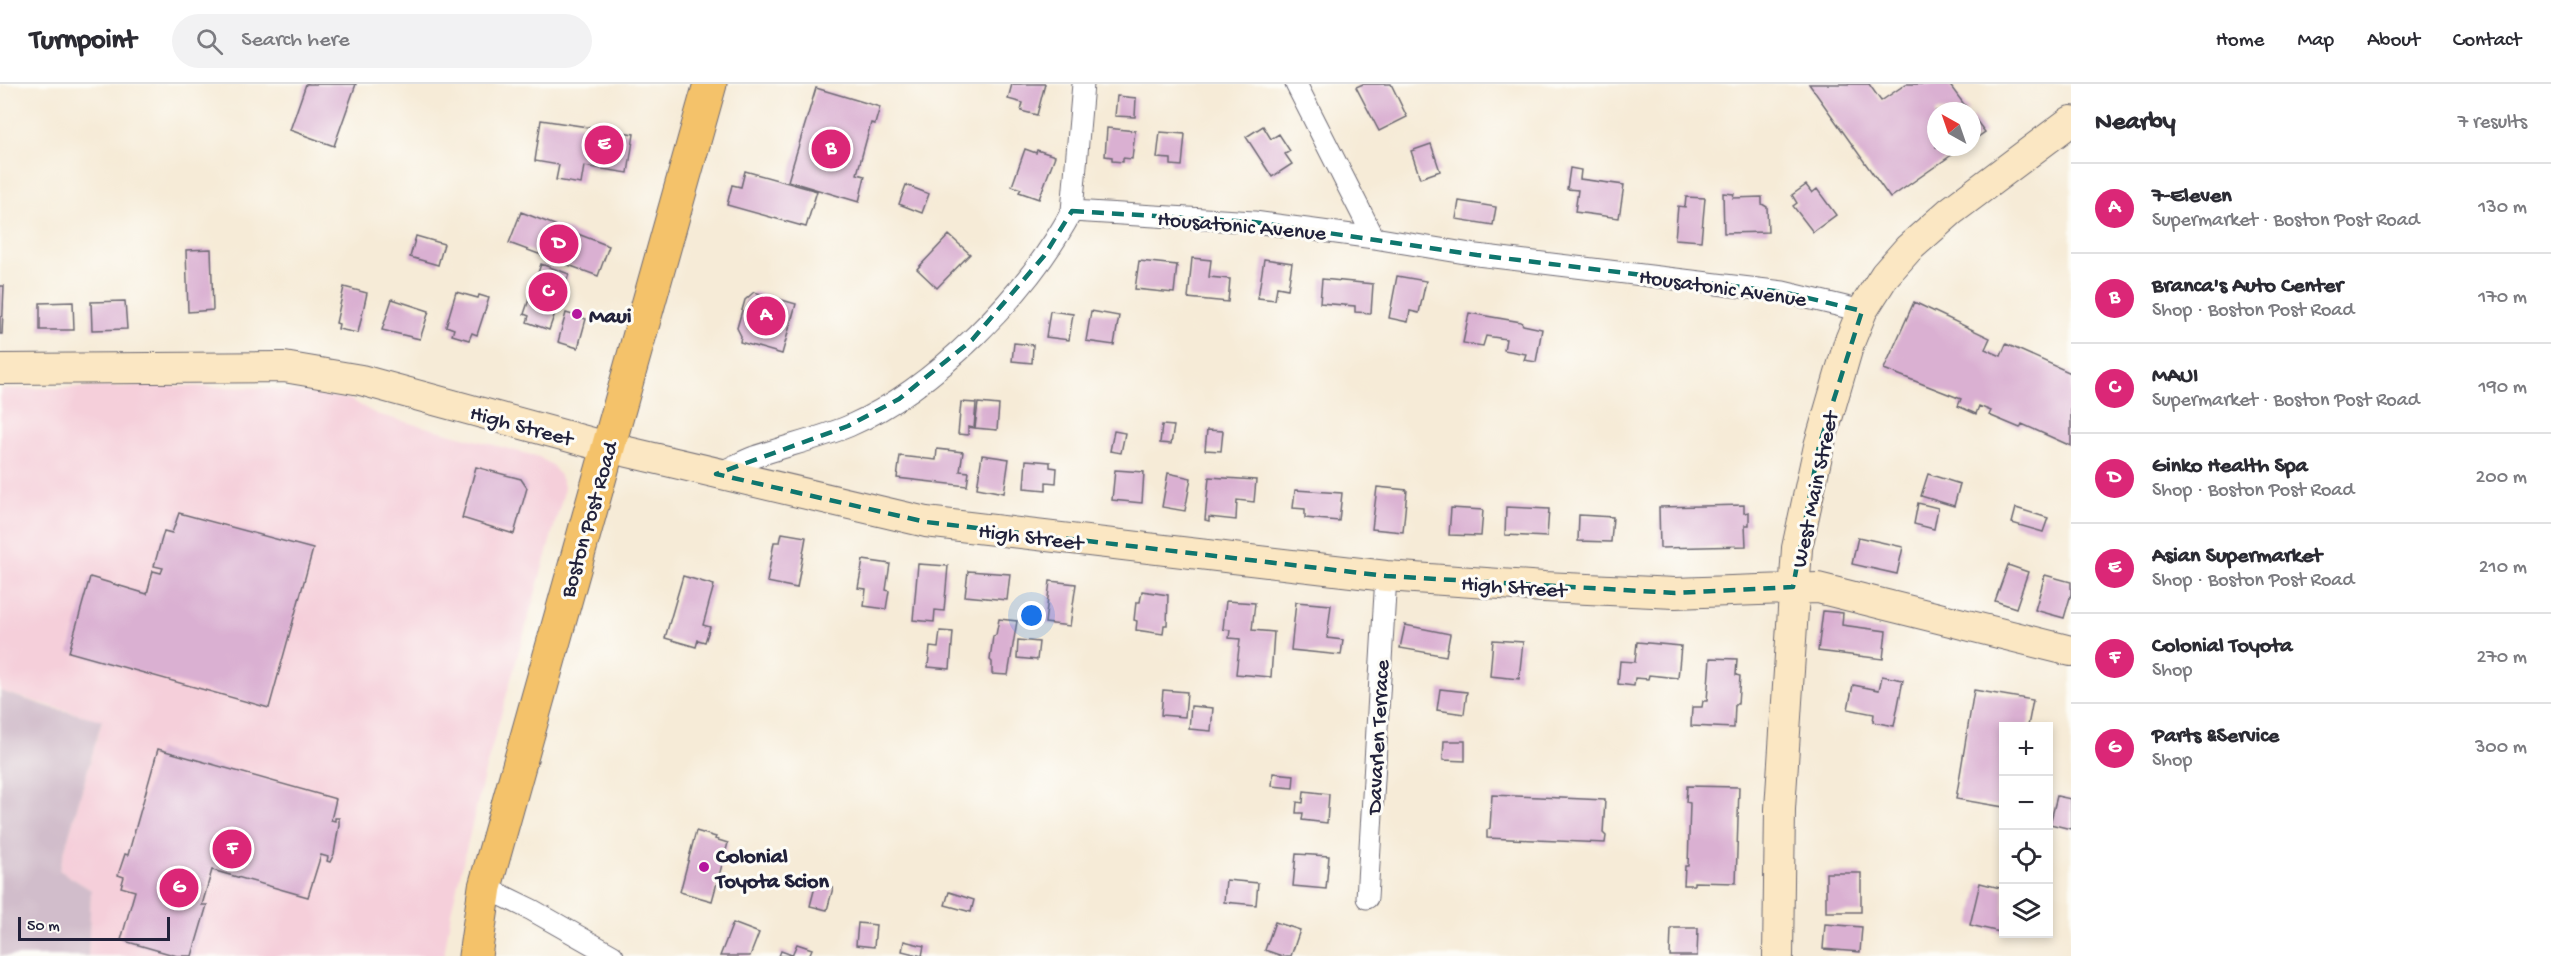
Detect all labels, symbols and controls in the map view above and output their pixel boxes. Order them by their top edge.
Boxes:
search box [172,14,592,68]
text: Turnpoint [30,25,136,58]
icon: search [193,25,226,58]
text: Search here [241,28,350,54]
text: Home [2216,29,2264,54]
text: Map [2297,29,2334,54]
text: About [2367,29,2420,54]
text: Contact [2453,29,2521,54]
north arrow [1927,102,1981,156]
text: Nearby [2095,108,2176,139]
text: 7 results [2458,112,2527,135]
pin: E [584,122,624,168]
pin: B [812,126,850,172]
text: 7-Eleven [2152,184,2232,210]
text: A [2109,197,2120,220]
text: 130 m [2478,197,2527,220]
street label: Housatonic Avenue [1156,208,1328,248]
text: Supermarket · Boston Post Road [2152,210,2420,233]
pin: D [540,222,578,266]
street label: Housatonic Avenue [1637,265,1809,315]
pin: C [528,270,568,314]
text: Branca's Auto Center [2152,274,2343,300]
text: B [2109,287,2120,310]
text: 170 m [2478,287,2527,310]
pin: A [746,294,786,338]
text: Shop · Boston Post Road [2152,300,2354,323]
place label: Maui [589,305,632,331]
marker: Maui [570,307,584,321]
text: MAUI [2152,364,2198,390]
text: C [2109,377,2120,400]
text: 190 m [2479,377,2527,400]
text: Supermarket · Boston Post Road [2152,390,2420,413]
street label: High Street [467,402,577,455]
street label: West Main Street [1788,407,1847,570]
street label: Boston Post Road [556,437,626,602]
text: Ginko Health Spa [2152,454,2308,480]
text: D [2108,467,2121,490]
text: 200 m [2476,467,2527,490]
text: Shop · Boston Post Road [2152,480,2354,503]
street label: High Street [977,520,1086,559]
text: Asian Supermarket [2152,544,2322,570]
text: E [2108,557,2121,580]
text: 210 m [2479,557,2527,580]
text: Shop · Boston Post Road [2152,570,2354,593]
street label: High Street [1460,572,1569,606]
your location [1017,601,1046,630]
text: Colonial Toyota [2152,634,2292,660]
text: F [2109,647,2120,670]
text: 270 m [2477,647,2527,670]
street label: Davarlen Terrace [1363,659,1397,817]
text: Shop [2152,660,2192,683]
map controls [1999,722,2053,938]
button: + [1999,722,2053,776]
text: Parts &Service [2152,724,2279,750]
text: G [2108,737,2121,760]
text: 300 m [2475,737,2527,760]
text: Shop [2152,750,2192,773]
button: − [1999,776,2053,830]
pin: F [212,826,252,872]
button: locate [1999,830,2053,884]
place label: Colonial Toyota Scion [714,845,829,896]
marker: Colonial Toyota Scion [697,860,711,874]
pin: G [160,866,198,910]
button: layers [1999,884,2053,938]
scale bar [18,914,170,942]
text: 50 m [27,918,60,937]

